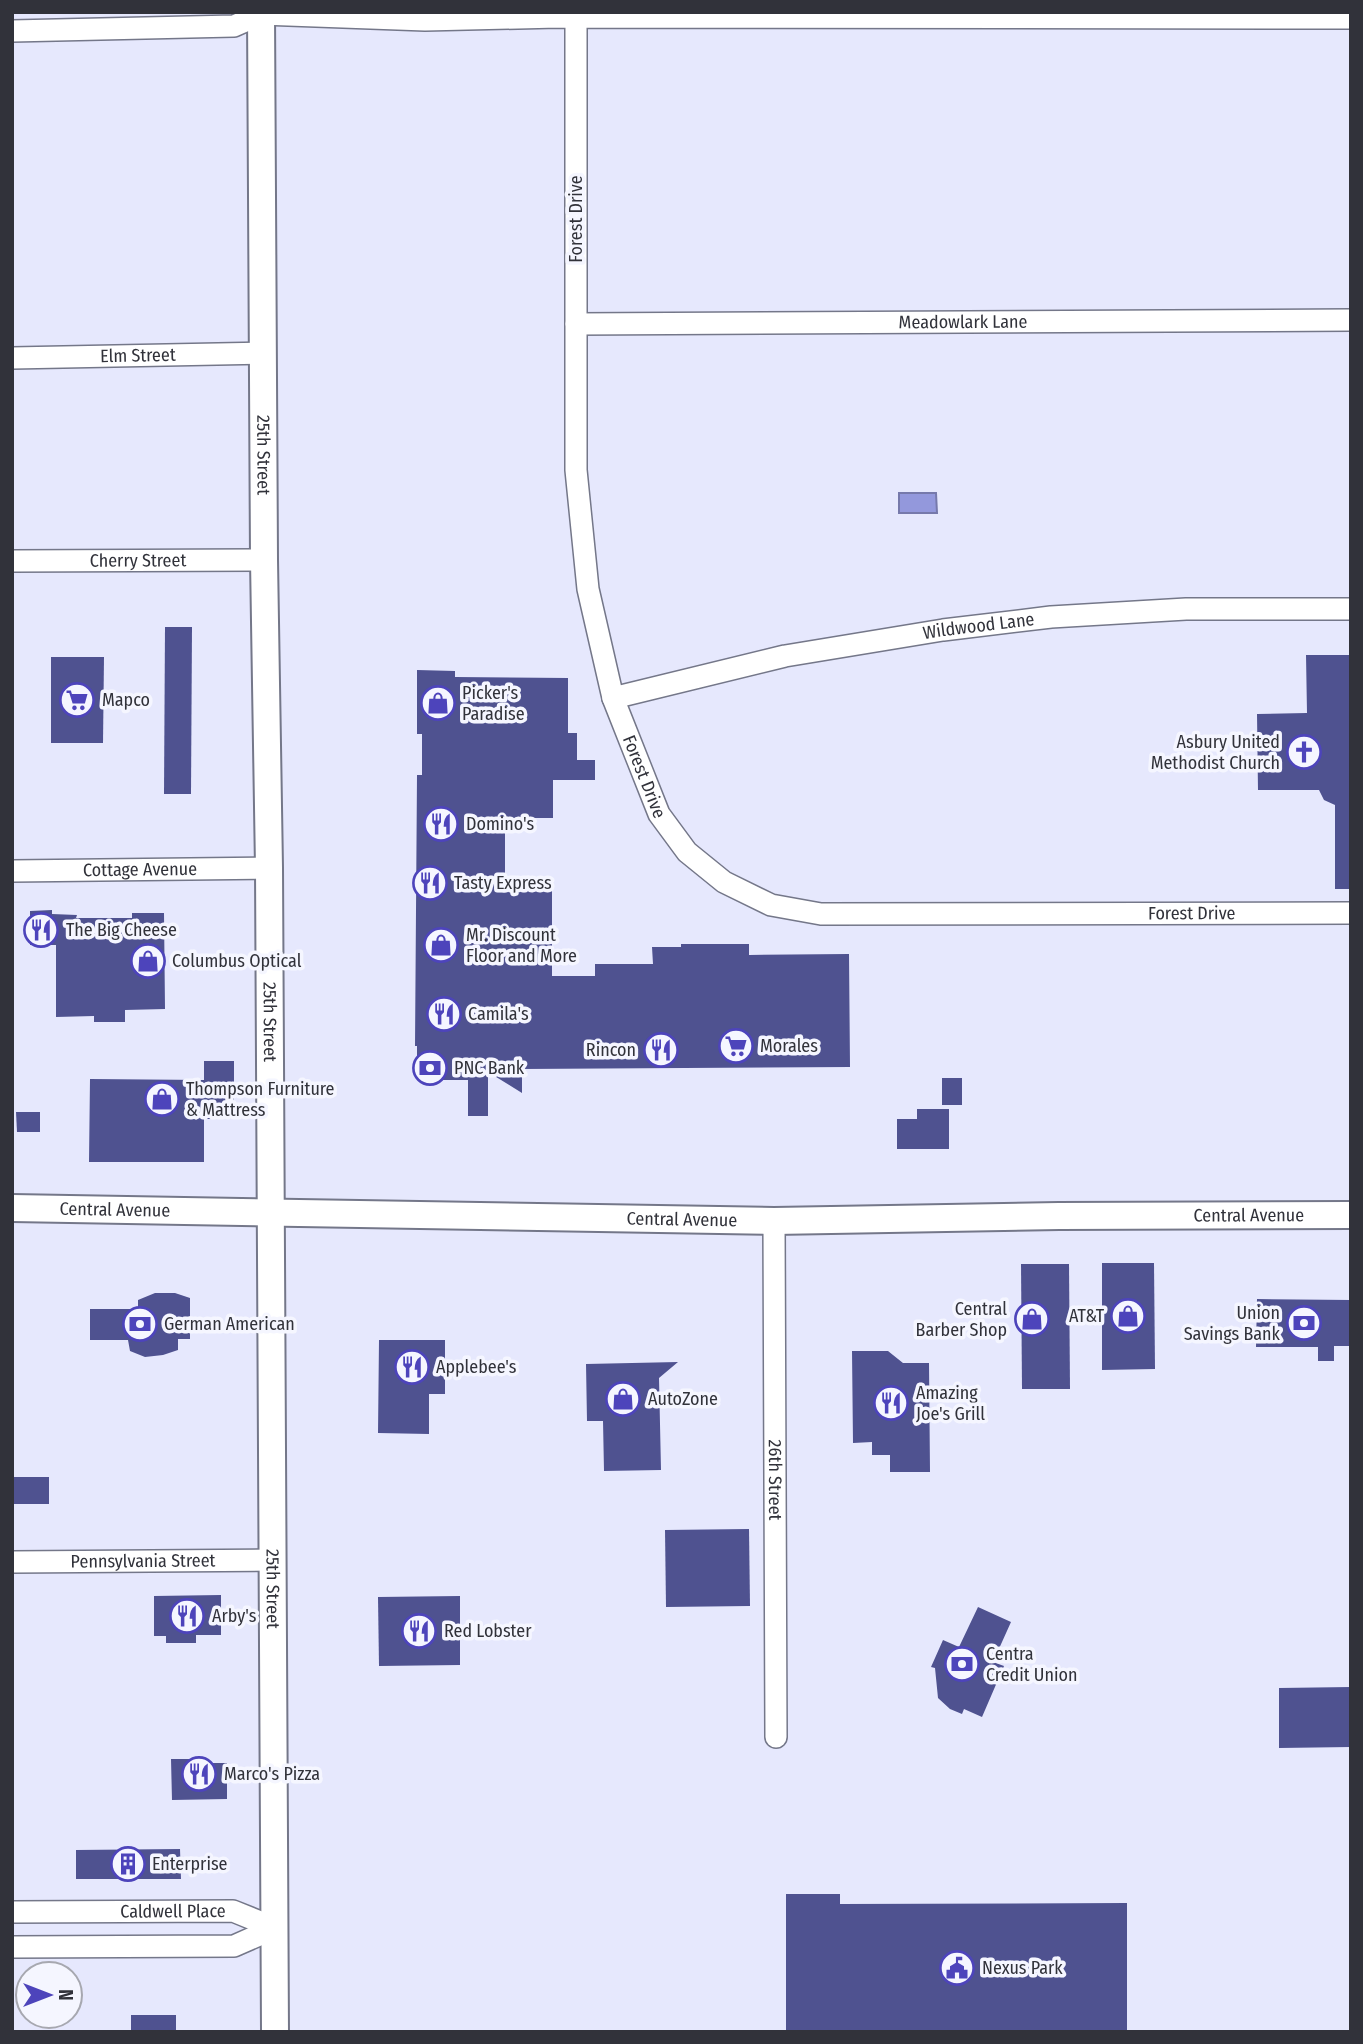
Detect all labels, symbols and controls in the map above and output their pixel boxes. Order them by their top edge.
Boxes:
street label: Forest Drive [565,175,587,263]
street label: Meadowlark Lane [899,311,1028,333]
street label: Elm Street [100,344,176,367]
street label: 25th Street [252,415,275,495]
street label: Cherry Street [90,549,186,572]
street label: Wildwood Lane [921,608,1036,644]
supermarket icon: Mapco [58,681,96,719]
place label: Picker's Paradise [462,682,525,725]
shop icon: Picker's Paradise [419,684,457,722]
place label: Mapco [102,689,150,711]
place label: Asbury United Methodist Church [1151,731,1280,774]
street label: Forest Drive [618,732,671,821]
church icon: Asbury United Methodist Church [1285,733,1323,771]
restaurant icon: Domino's [422,805,460,843]
place label: Domino's [466,813,535,835]
street label: Cottage Avenue [83,858,197,881]
restaurant icon: Tasty Express [411,864,449,902]
place label: Tasty Express [454,872,552,894]
street label: Forest Drive [1148,902,1236,924]
restaurant icon: The Big Cheese [22,911,60,949]
place label: The Big Cheese [66,919,177,941]
place label: Mr. Discount Floor and More [466,924,577,967]
shop icon: Mr. Discount Floor and More [422,926,460,964]
shop icon: Columbus Optical [129,942,167,980]
place label: Columbus Optical [172,950,302,972]
street label: 25th Street [259,982,281,1062]
restaurant icon: Camila's [425,995,463,1033]
place label: Camila's [468,1003,529,1025]
supermarket icon: Morales [717,1027,755,1065]
restaurant icon: Rincon [642,1031,680,1069]
place label: Morales [760,1035,818,1057]
place label: Rincon [586,1039,636,1061]
bank icon: PNC Bank [411,1049,449,1087]
place label: PNC Bank [454,1057,525,1079]
place label: Thompson Furniture & Mattress [186,1078,335,1121]
shop icon: Thompson Furniture & Mattress [143,1080,181,1118]
street label: Central Avenue [59,1198,171,1222]
street label: Central Avenue [1193,1204,1304,1227]
street label: Central Avenue [626,1207,737,1231]
shop icon: AT&T [1109,1297,1147,1335]
place label: Central Barber Shop [916,1298,1007,1341]
shop icon: Central Barber Shop [1013,1300,1051,1338]
place label: Union Savings Bank [1184,1302,1281,1345]
bank icon: Union Savings Bank [1285,1304,1323,1342]
bank icon: German American [121,1305,159,1343]
place label: AT&T [1069,1305,1105,1327]
place label: German American [164,1313,295,1335]
restaurant icon: Applebee's [393,1348,431,1386]
place label: Applebee's [436,1356,517,1378]
shop icon: AutoZone [604,1380,642,1418]
place label: Amazing Joe's Grill [916,1382,985,1425]
restaurant icon: Amazing Joe's Grill [872,1384,910,1422]
place label: AutoZone [648,1388,718,1410]
street label: 26th Street [764,1440,786,1521]
street label: Pennsylvania Street [70,1549,216,1573]
street label: 25th Street [262,1549,284,1629]
restaurant icon: Arby's [168,1597,206,1635]
place label: Arby's [212,1605,257,1627]
restaurant icon: Red Lobster [400,1612,438,1650]
place label: Red Lobster [444,1620,532,1642]
place label: Centra Credit Union [986,1643,1077,1686]
bank icon: Centra Credit Union [943,1645,981,1683]
restaurant icon: Marco's Pizza [180,1755,218,1793]
place label: Marco's Pizza [224,1763,320,1785]
building icon: Enterprise [109,1845,147,1883]
place label: Enterprise [152,1853,228,1875]
street label: Caldwell Place [120,1900,226,1923]
public building icon: Nexus Park [938,1949,976,1987]
place label: Nexus Park [982,1957,1063,1979]
north arrow [14,1960,84,2030]
text: N [54,1989,77,2001]

